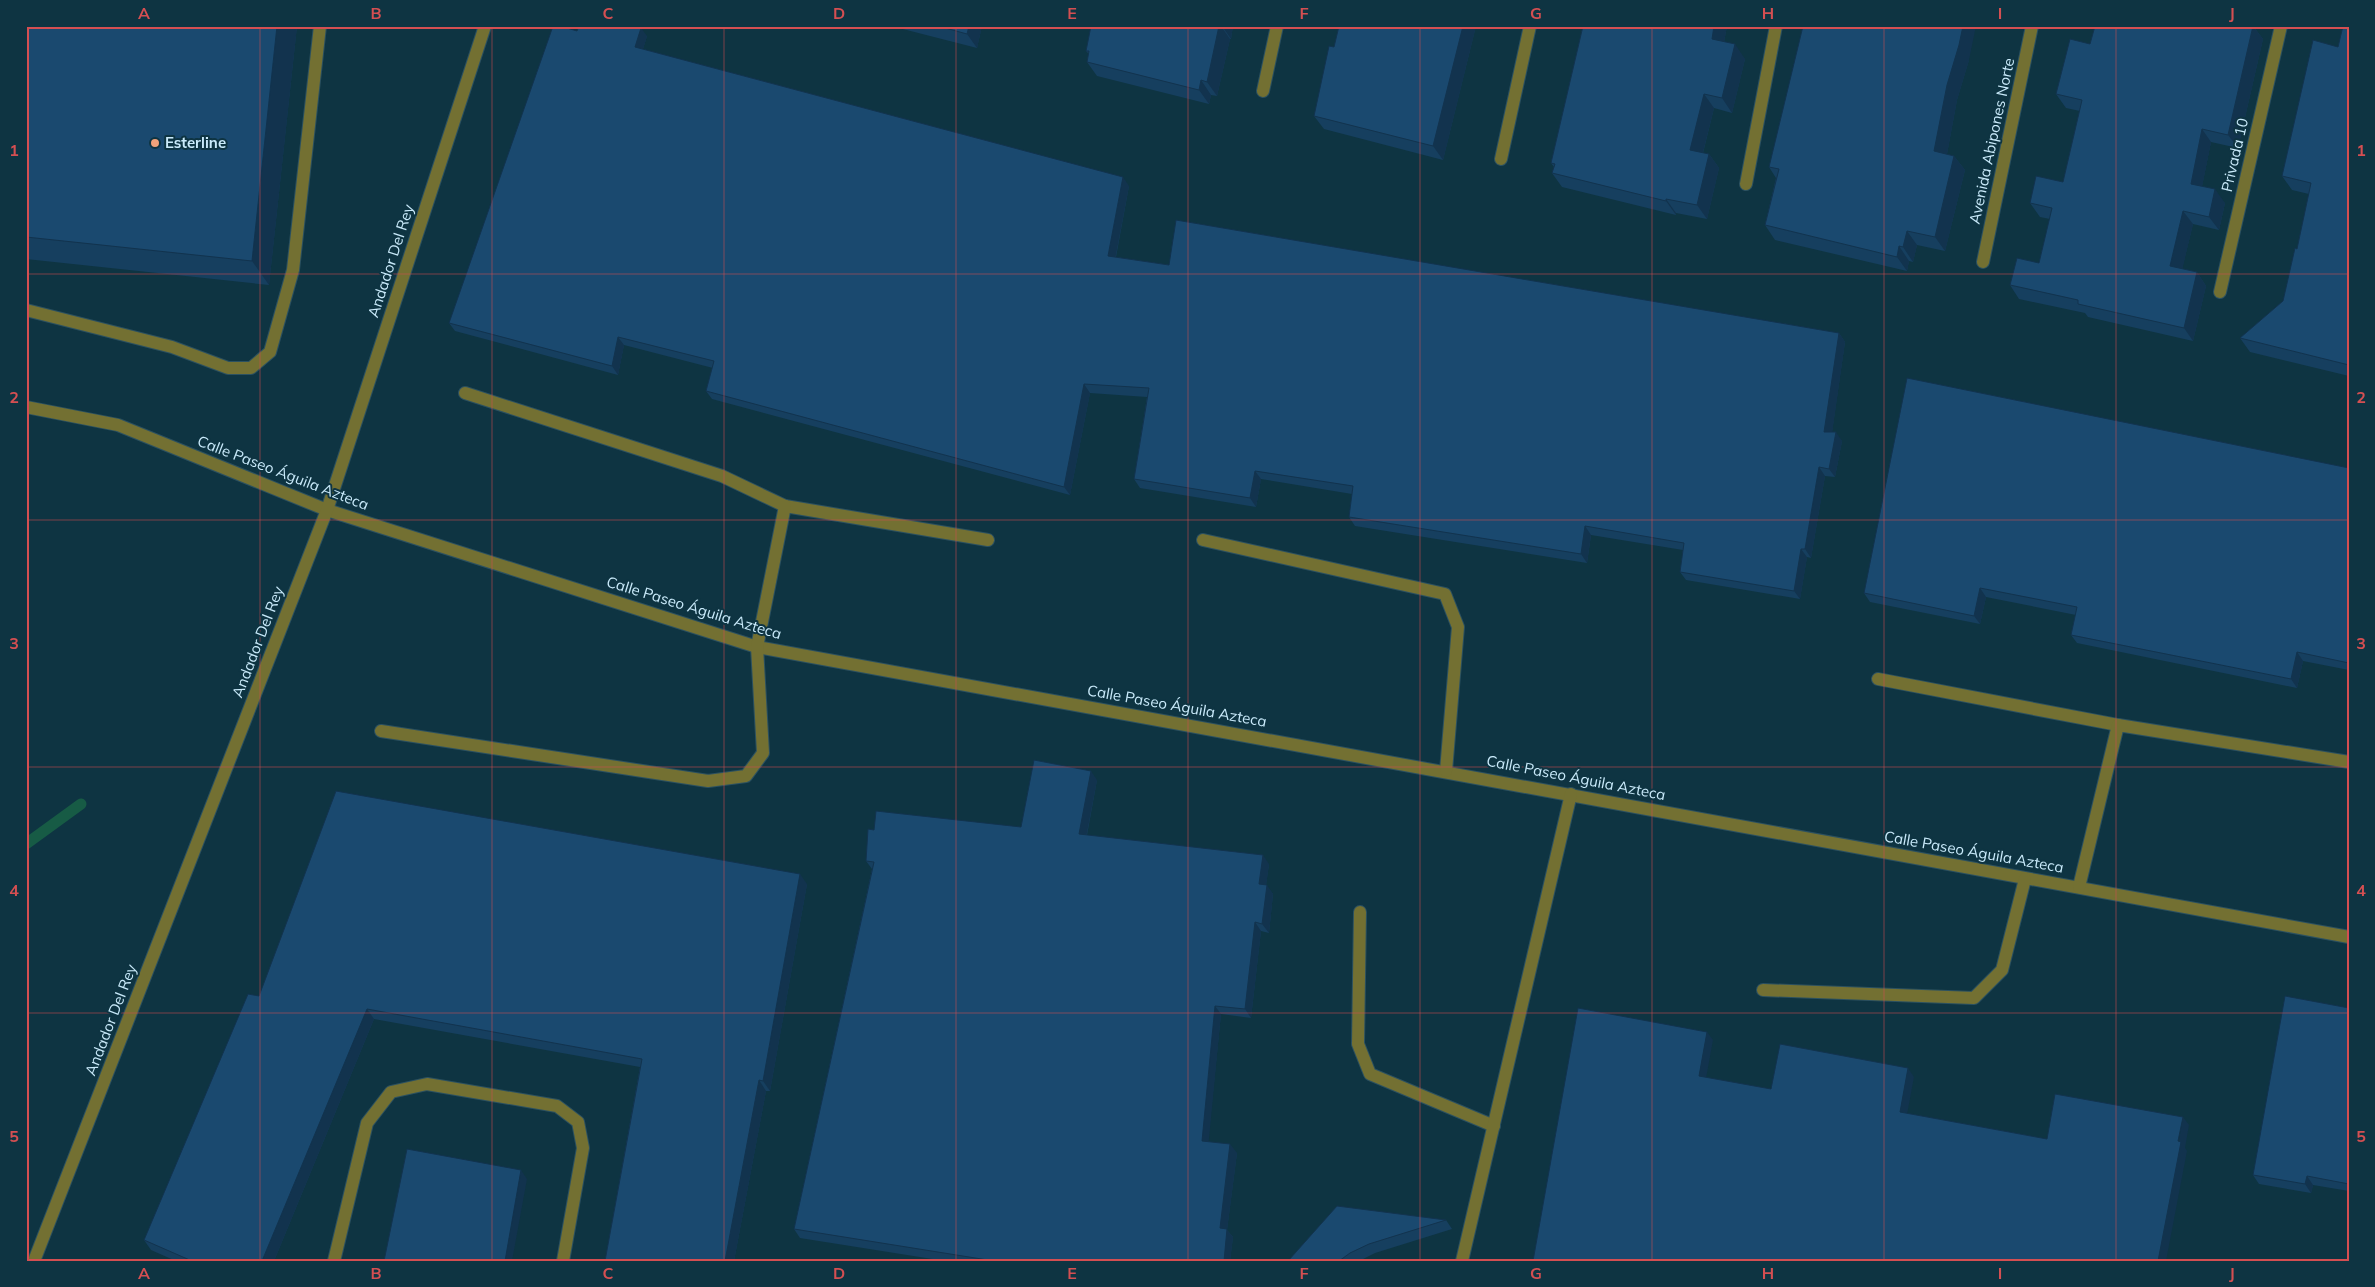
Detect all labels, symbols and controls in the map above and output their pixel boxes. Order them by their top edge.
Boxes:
text: A [138,3,150,23]
text: B [370,3,382,23]
text: C [603,3,614,23]
text: D [833,3,845,23]
text: E [1067,3,1077,23]
text: F [1299,3,1309,23]
text: G [1530,3,1542,23]
text: H [1762,3,1774,23]
text: I [1998,3,2002,23]
text: J [2229,3,2235,23]
street label: Avenida Abipones Norte [1965,56,2018,226]
street label: Privada 10 [2217,116,2252,194]
place label: Esterline [165,133,226,152]
marker: Esterline [149,137,161,149]
text: 1 [9,140,19,160]
text: 1 [2356,140,2366,160]
street label: Andador Del Rey [363,202,418,320]
text: 2 [9,387,19,407]
text: 2 [2356,387,2366,407]
street label: Calle Paseo Águila Azteca [195,431,372,514]
street label: Calle Paseo Águila Azteca [604,572,784,643]
street label: Andador Del Rey [228,583,288,700]
text: 3 [9,633,19,653]
text: 3 [2356,633,2366,653]
street label: Calle Paseo Águila Azteca [1086,680,1268,731]
street label: Calle Paseo Águila Azteca [1485,751,1667,804]
street label: Calle Paseo Águila Azteca [1883,826,2065,877]
text: 4 [9,880,19,900]
text: 4 [2356,880,2366,900]
street label: Andador Del Rey [81,961,141,1078]
text: 5 [9,1126,19,1146]
text: 5 [2356,1126,2366,1146]
text: A [138,1263,150,1283]
text: B [370,1263,382,1283]
text: C [603,1263,614,1283]
text: D [833,1263,845,1283]
text: E [1067,1263,1077,1283]
text: F [1299,1263,1309,1283]
text: G [1530,1263,1542,1283]
text: H [1762,1263,1774,1283]
text: I [1998,1263,2002,1283]
text: J [2229,1263,2235,1283]

